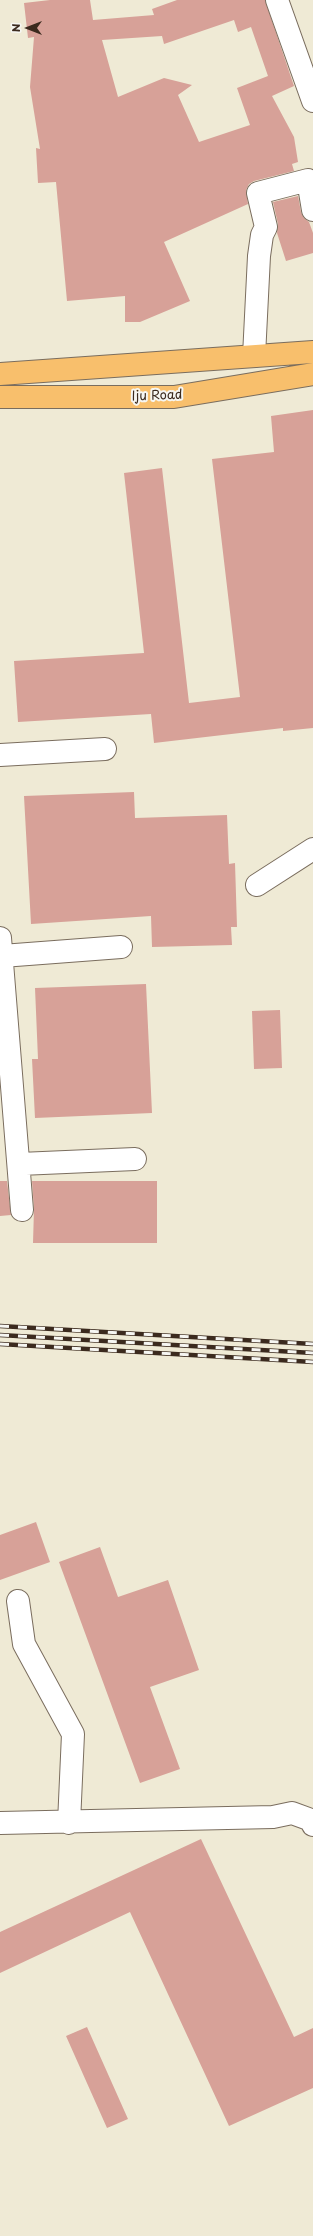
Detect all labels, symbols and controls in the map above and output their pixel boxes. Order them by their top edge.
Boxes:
north arrow [8,8,48,48]
text: N [7,24,24,32]
street label: Iju Road [131,387,183,405]

